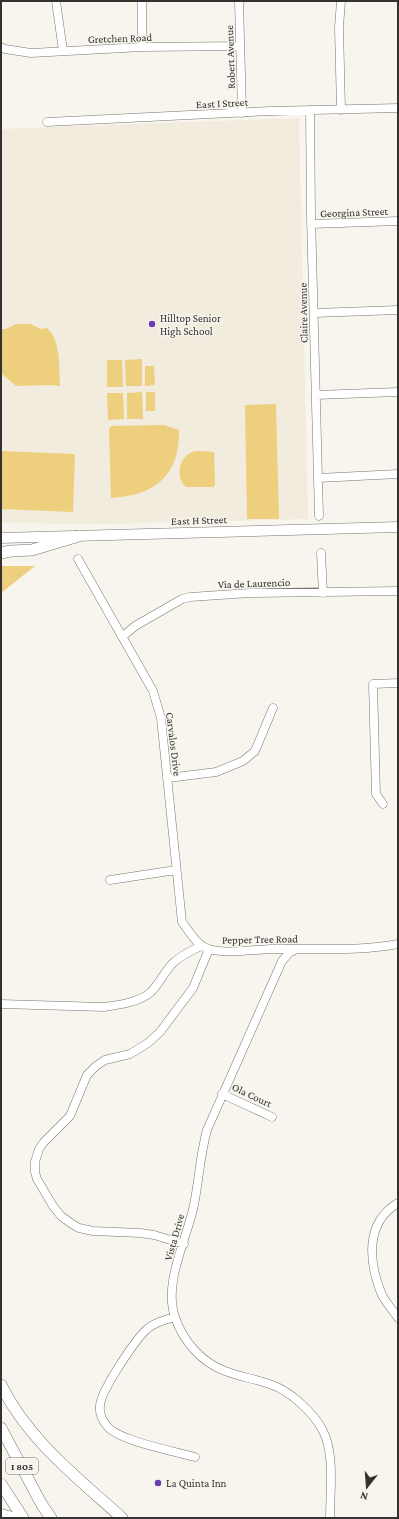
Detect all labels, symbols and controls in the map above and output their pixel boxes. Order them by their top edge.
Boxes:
street label: Robert Avenue [223,25,237,89]
street label: Gretchen Road [88,31,153,45]
street label: East I Street [196,96,249,110]
street label: Georgina Street [320,205,389,220]
street label: Claire Avenue [296,283,310,343]
place label: Hilltop Senior High School [160,312,221,338]
marker: Hilltop Senior High School [147,319,157,329]
street label: East H Street [171,513,228,527]
street label: Via de Laurencio [218,576,291,590]
street label: Carvalos Drive [164,711,184,777]
street label: Pepper Tree Road [222,932,298,947]
street label: Ola Court [230,1081,274,1110]
street label: Vista Drive [162,1212,186,1262]
road number: I 805 [6,1458,38,1474]
north arrow [347,1467,387,1507]
place label: La Quinta Inn [166,1477,227,1489]
marker: La Quinta Inn [153,1478,163,1488]
text: N [358,1490,369,1503]

